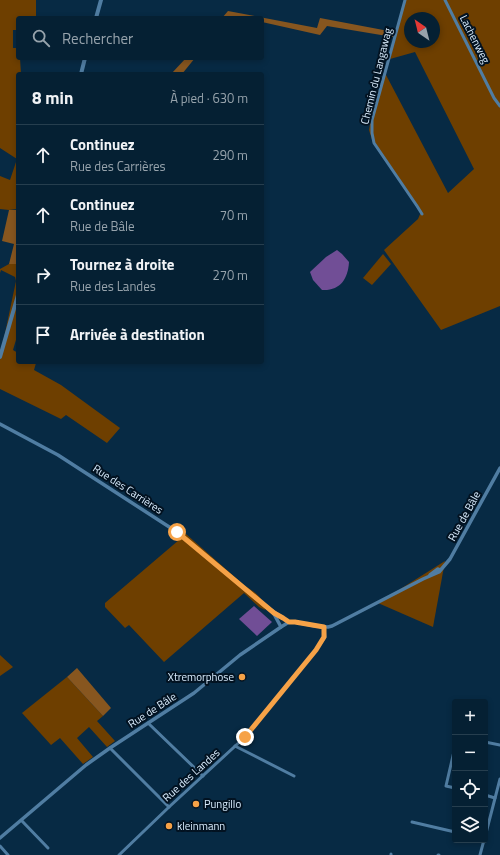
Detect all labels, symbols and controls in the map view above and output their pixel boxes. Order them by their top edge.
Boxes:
north arrow [404,12,440,48]
street label: Lachenweg [456,12,494,66]
search box [16,16,264,60]
street label: Chemin du Langawag [356,26,396,126]
icon: search [30,27,52,49]
text: Rechercher [62,27,133,50]
text: 8 min [32,85,73,111]
text: À pied · 630 m [170,88,248,108]
text: Continuez [70,133,135,156]
icon: ahead [32,144,54,166]
text: 290 m [212,145,248,165]
text: Rue des Carrières [70,156,166,176]
text: Continuez [70,193,135,216]
icon: ahead [32,204,54,226]
text: 70 m [220,205,248,225]
text: Rue de Bâle [70,216,135,236]
text: Tournez à droite [70,253,175,276]
icon: right [32,264,54,286]
text: 270 m [212,265,248,285]
text: Rue des Landes [70,276,156,296]
text: Arrivée à destination [70,323,205,346]
icon: arrive [32,324,54,346]
street label: Rue des Carrières [90,460,166,518]
street label: Rue de Bâle [444,488,484,544]
route start [168,523,186,541]
place label: Xtremorphose [168,669,234,685]
marker: Xtremorphose [237,672,247,682]
street label: Rue de Bâle [125,688,180,732]
map controls [452,699,488,843]
button: + [452,699,488,735]
route end [236,728,254,746]
button: − [452,735,488,771]
street label: Rue des Landes [159,745,223,805]
button: locate [452,771,488,807]
place label: Pungillo [204,796,241,812]
marker: Pungillo [191,799,201,809]
button: layers [452,807,488,843]
place label: kleinmann [177,818,225,834]
marker: kleinmann [164,821,174,831]

